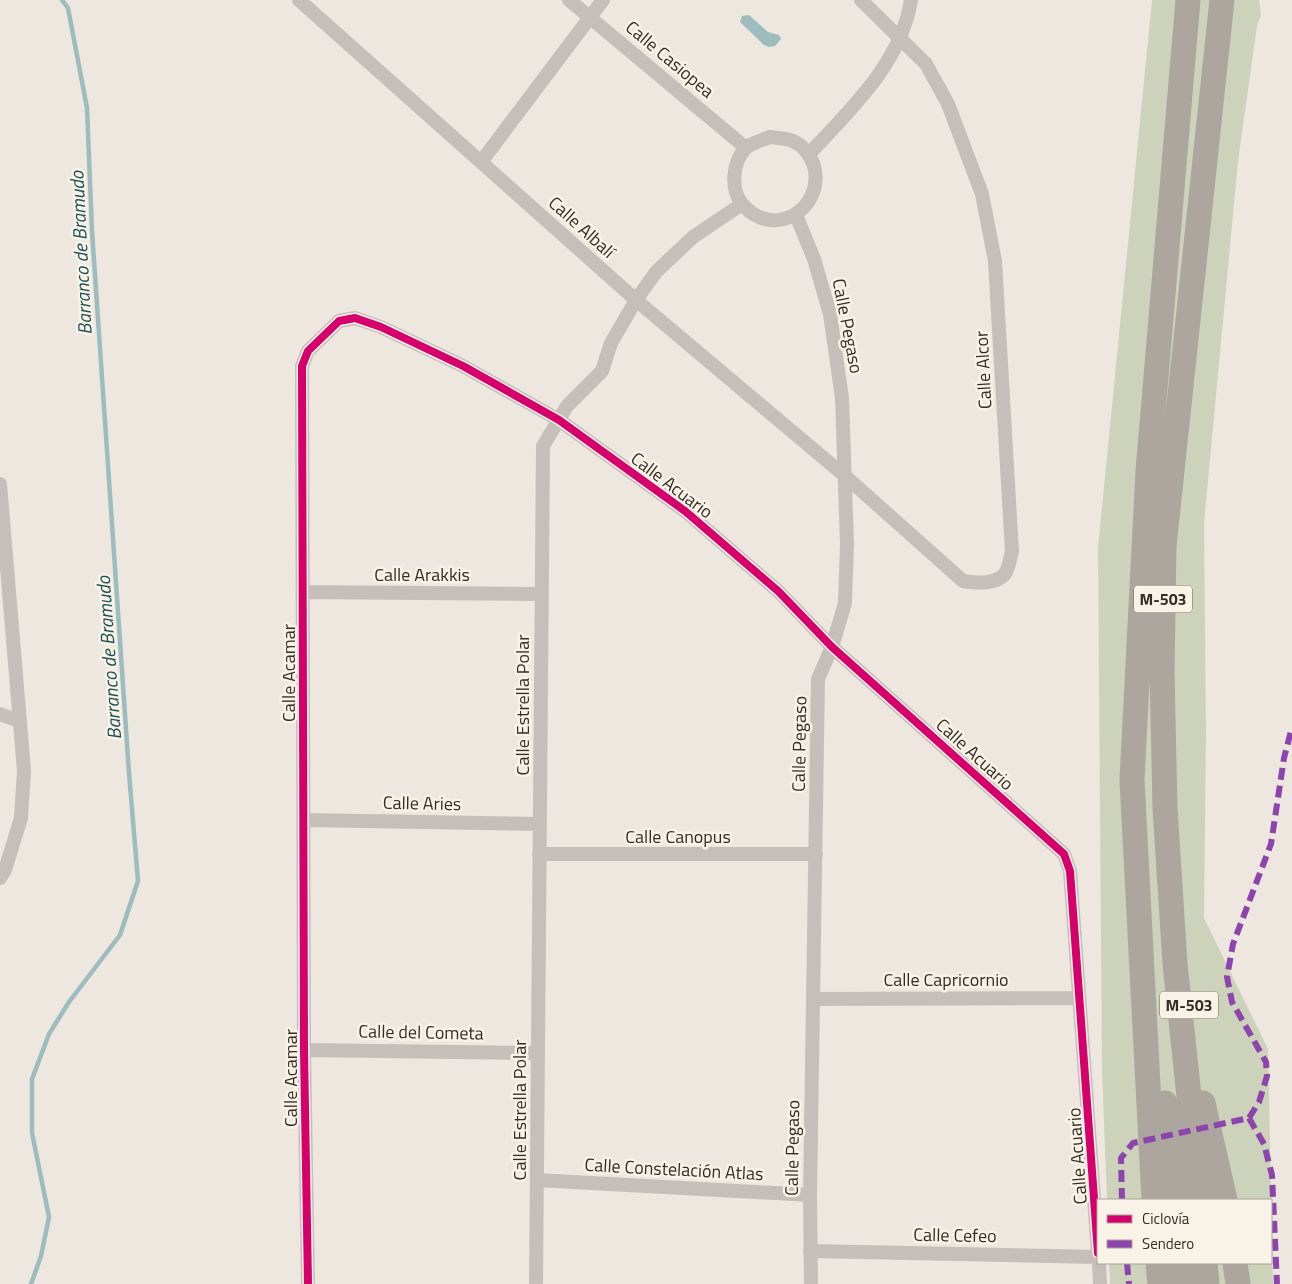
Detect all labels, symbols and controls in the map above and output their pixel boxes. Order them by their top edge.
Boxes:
street label: Calle Casiopea [620,14,720,104]
water label: Barranco de Bramudo [61,170,99,336]
street label: Calle Albalí [543,190,623,266]
street label: Calle Pegaso [826,276,870,376]
street label: Calle Alcor [967,330,999,410]
street label: Calle Acuario [625,445,719,525]
street label: Calle Arakkis [374,561,470,588]
water label: Barranco de Bramudo [88,575,128,741]
road number: M-503 [1134,586,1192,612]
street label: Calle Acamar [275,624,302,722]
street label: Calle Estrella Polar [509,635,536,775]
street label: Calle Pegaso [785,696,813,792]
street label: Calle Acuario [930,712,1020,796]
street label: Calle Aries [382,789,462,817]
street label: Calle Canopus [625,823,731,850]
street label: Calle Capricornio [883,966,1009,993]
road number: M-503 [1160,992,1218,1018]
street label: Calle del Cometa [358,1017,484,1047]
street label: Calle Acamar [277,1029,304,1127]
street label: Calle Estrella Polar [506,1040,533,1180]
street label: Calle Pegaso [778,1100,806,1196]
street label: Calle Acuario [1060,1107,1094,1205]
street label: Calle Constelación Atlas [584,1151,764,1187]
legend [1097,1199,1272,1264]
text: Ciclovía [1142,1207,1190,1230]
street label: Calle Cefeo [913,1221,997,1249]
text: Sendero [1142,1232,1194,1255]

